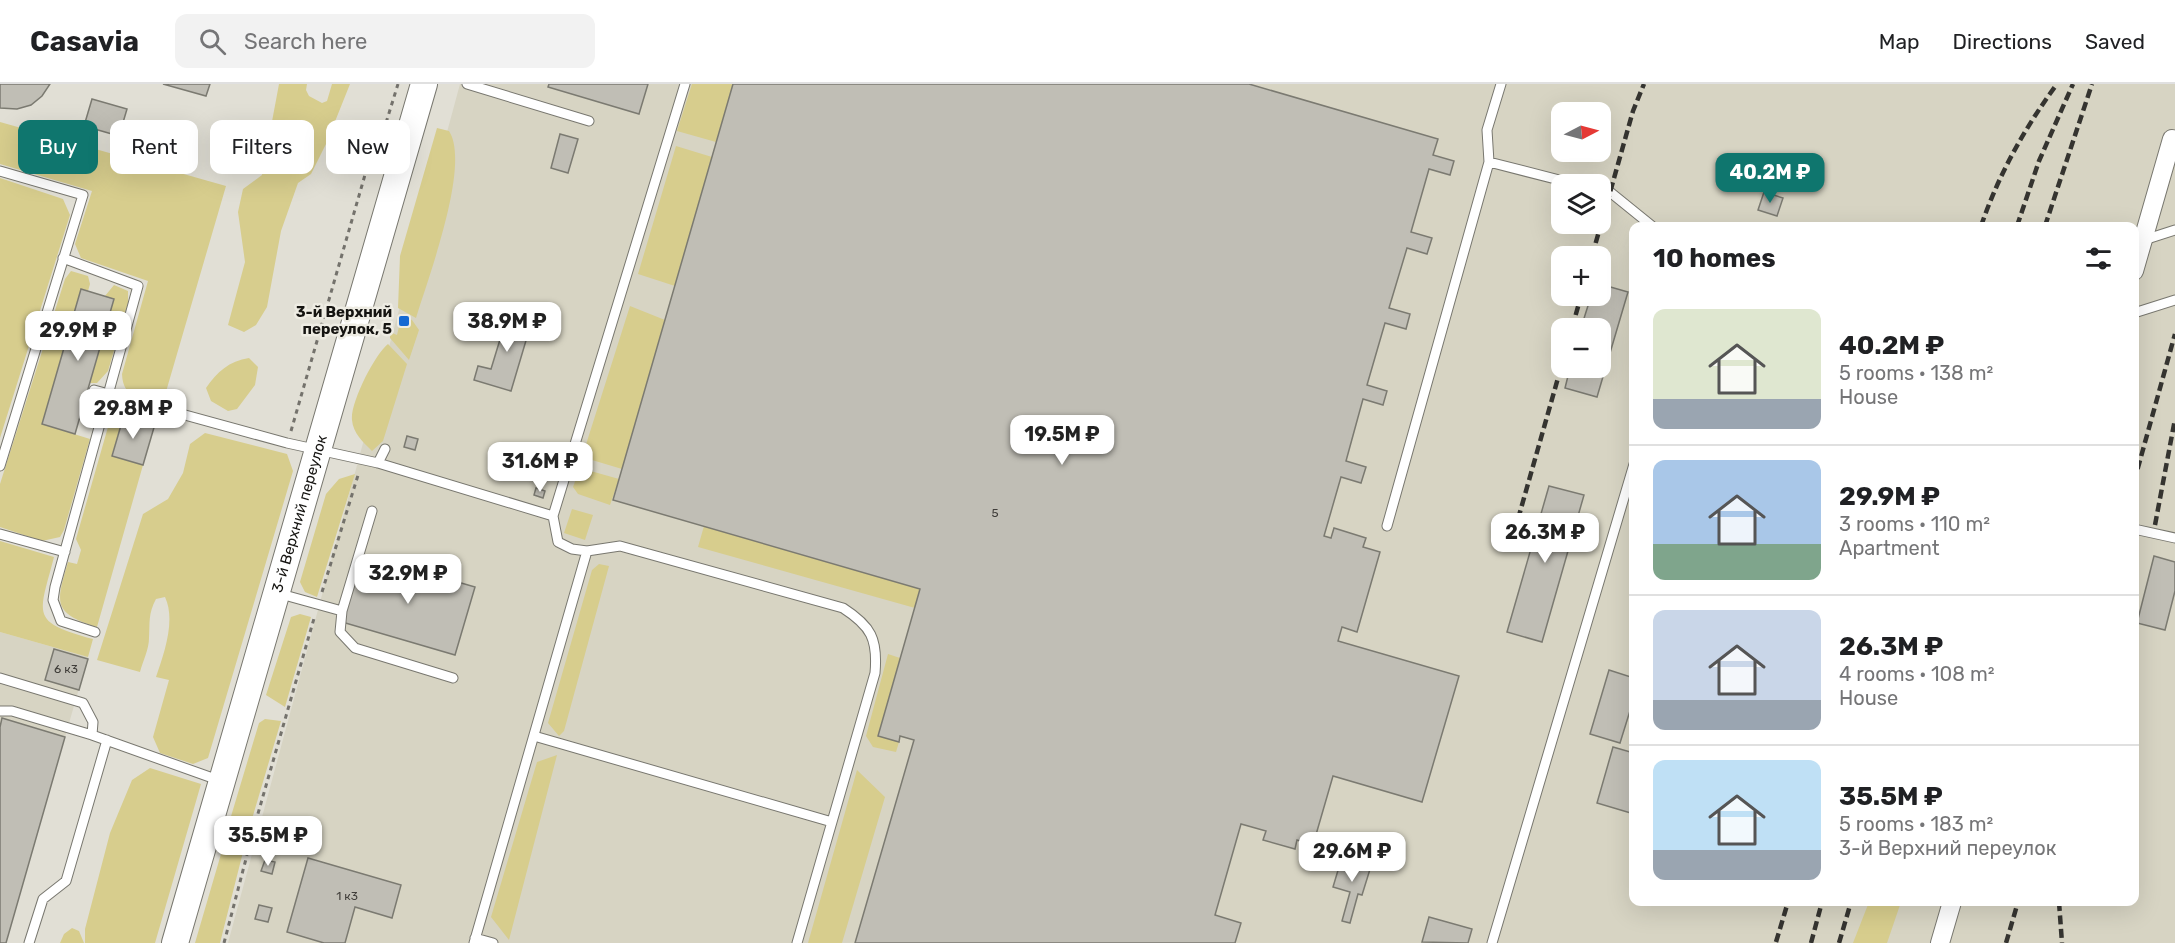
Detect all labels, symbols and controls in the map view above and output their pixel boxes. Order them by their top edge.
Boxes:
search box [175,14,595,68]
text: Casavia [30,25,139,58]
icon: search [196,25,229,58]
text: Search here [244,28,367,55]
text: Map [1879,29,1920,54]
text: Directions [1953,29,2052,54]
text: Saved [2085,29,2145,54]
north arrow [1551,102,1611,162]
map controls [1551,102,1611,378]
chip: Buy [18,120,98,174]
chip: Rent [110,120,198,174]
chip: Filters [210,120,314,174]
chip: New [326,120,410,174]
pin: 40.2M ₽ [1715,153,1825,204]
text: 40.2M ₽ [1729,160,1811,184]
button: layers [1551,174,1611,234]
icon: filters [2082,242,2115,275]
text: 10 homes [1653,243,1776,274]
button: + [1551,246,1611,306]
pin: 38.9M ₽ [452,302,562,353]
place label: 3-й Верхний переулок, 5 [296,303,392,338]
text: 38.9M ₽ [467,309,547,333]
pin: 29.9M ₽ [23,311,133,362]
marker: 3-й Верхний переулок, 5 [397,314,411,328]
text: 29.9M ₽ [39,318,117,342]
button: − [1551,318,1611,378]
text: 40.2M ₽ [1839,330,1944,361]
icon: home [1701,333,1773,405]
text: 5 rooms · 138 m² [1839,361,1993,385]
text: House [1839,385,1898,409]
pin: 29.8M ₽ [78,389,188,440]
text: 29.8M ₽ [93,396,173,420]
pin: 19.5M ₽ [1007,415,1117,466]
text: 19.5M ₽ [1024,422,1100,446]
street label: 3-й Верхний переулок [268,433,331,595]
pin: 31.6M ₽ [485,442,595,493]
text: 31.6M ₽ [502,449,578,473]
text: 29.9M ₽ [1839,481,1940,512]
icon: home [1701,484,1773,556]
house number: 5 [991,506,999,520]
text: 3 rooms · 110 m² [1839,512,1990,536]
pin: 26.3M ₽ [1490,513,1600,564]
text: 26.3M ₽ [1505,520,1585,544]
text: Apartment [1839,536,1940,560]
pin: 32.9M ₽ [353,554,463,605]
text: 32.9M ₽ [368,561,448,585]
text: 26.3M ₽ [1839,631,1943,662]
icon: home [1701,634,1773,706]
house number: 6 к3 [54,662,78,676]
text: 4 rooms · 108 m² [1839,662,1995,686]
text: House [1839,686,1898,710]
text: 35.5M ₽ [1839,781,1943,812]
icon: home [1701,784,1773,856]
text: 5 rooms · 183 m² [1839,812,1993,836]
pin: 35.5M ₽ [213,816,323,867]
text: 35.5M ₽ [228,823,308,847]
pin: 29.6M ₽ [1297,832,1407,883]
text: 3-й Верхний переулок [1839,836,2056,860]
text: 29.6M ₽ [1313,839,1391,863]
house number: 1 к3 [336,889,358,903]

